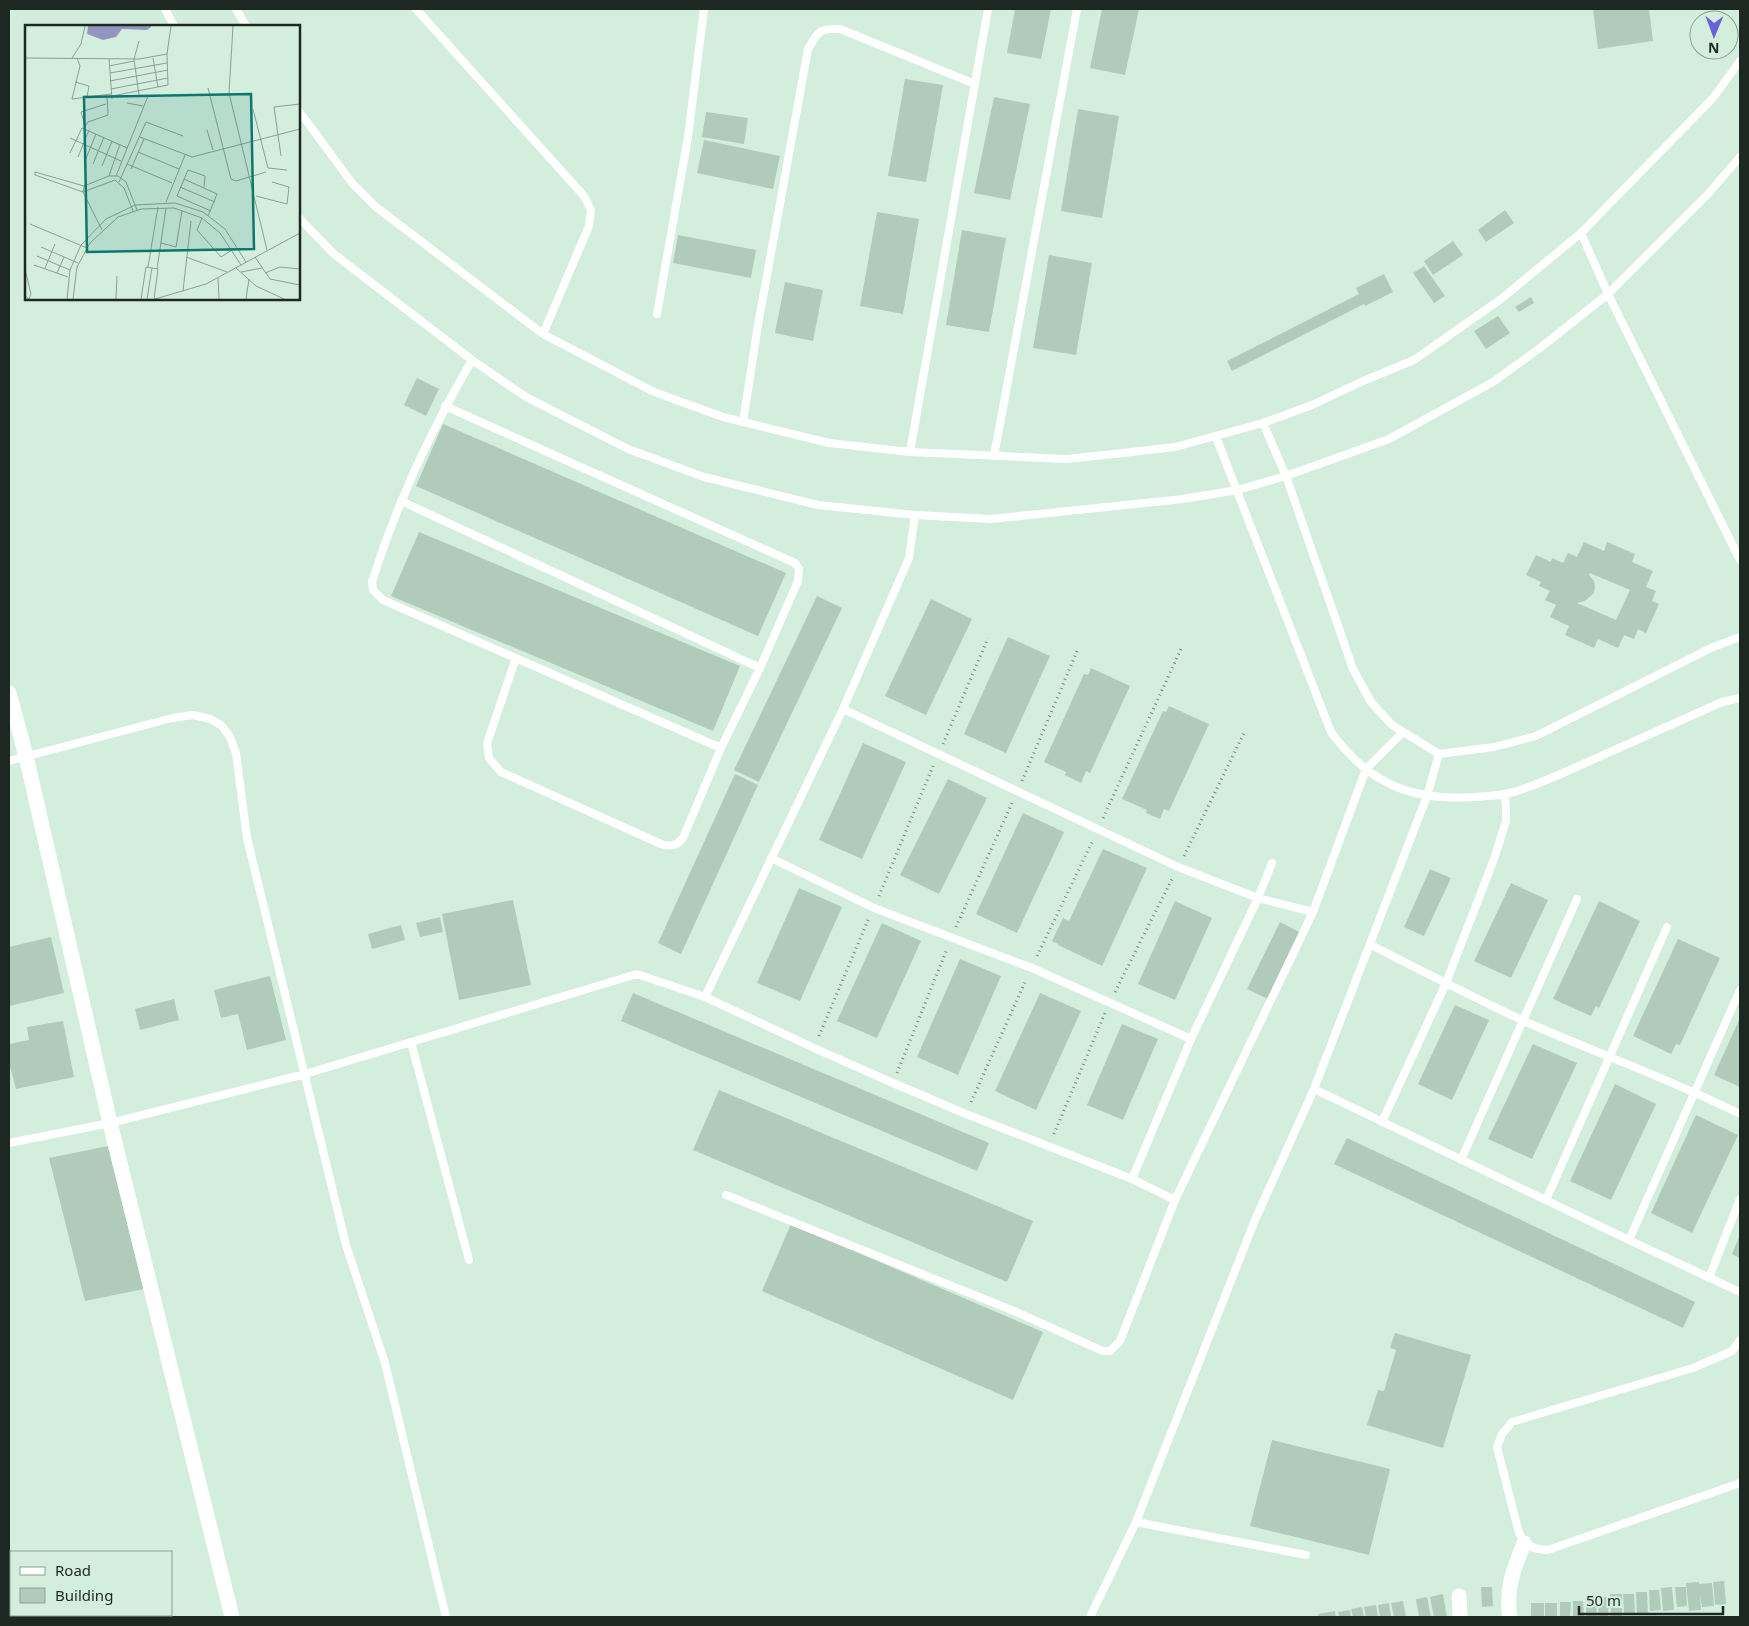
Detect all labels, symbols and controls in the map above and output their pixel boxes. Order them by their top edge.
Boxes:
north arrow [1689,10,1739,60]
inset map [25,25,300,300]
text: N [1708,39,1720,58]
legend [10,1551,172,1616]
text: Road [55,1560,91,1580]
scale bar [1579,1584,1723,1616]
text: Building [55,1585,113,1605]
text: 50 m [1586,1590,1621,1610]

